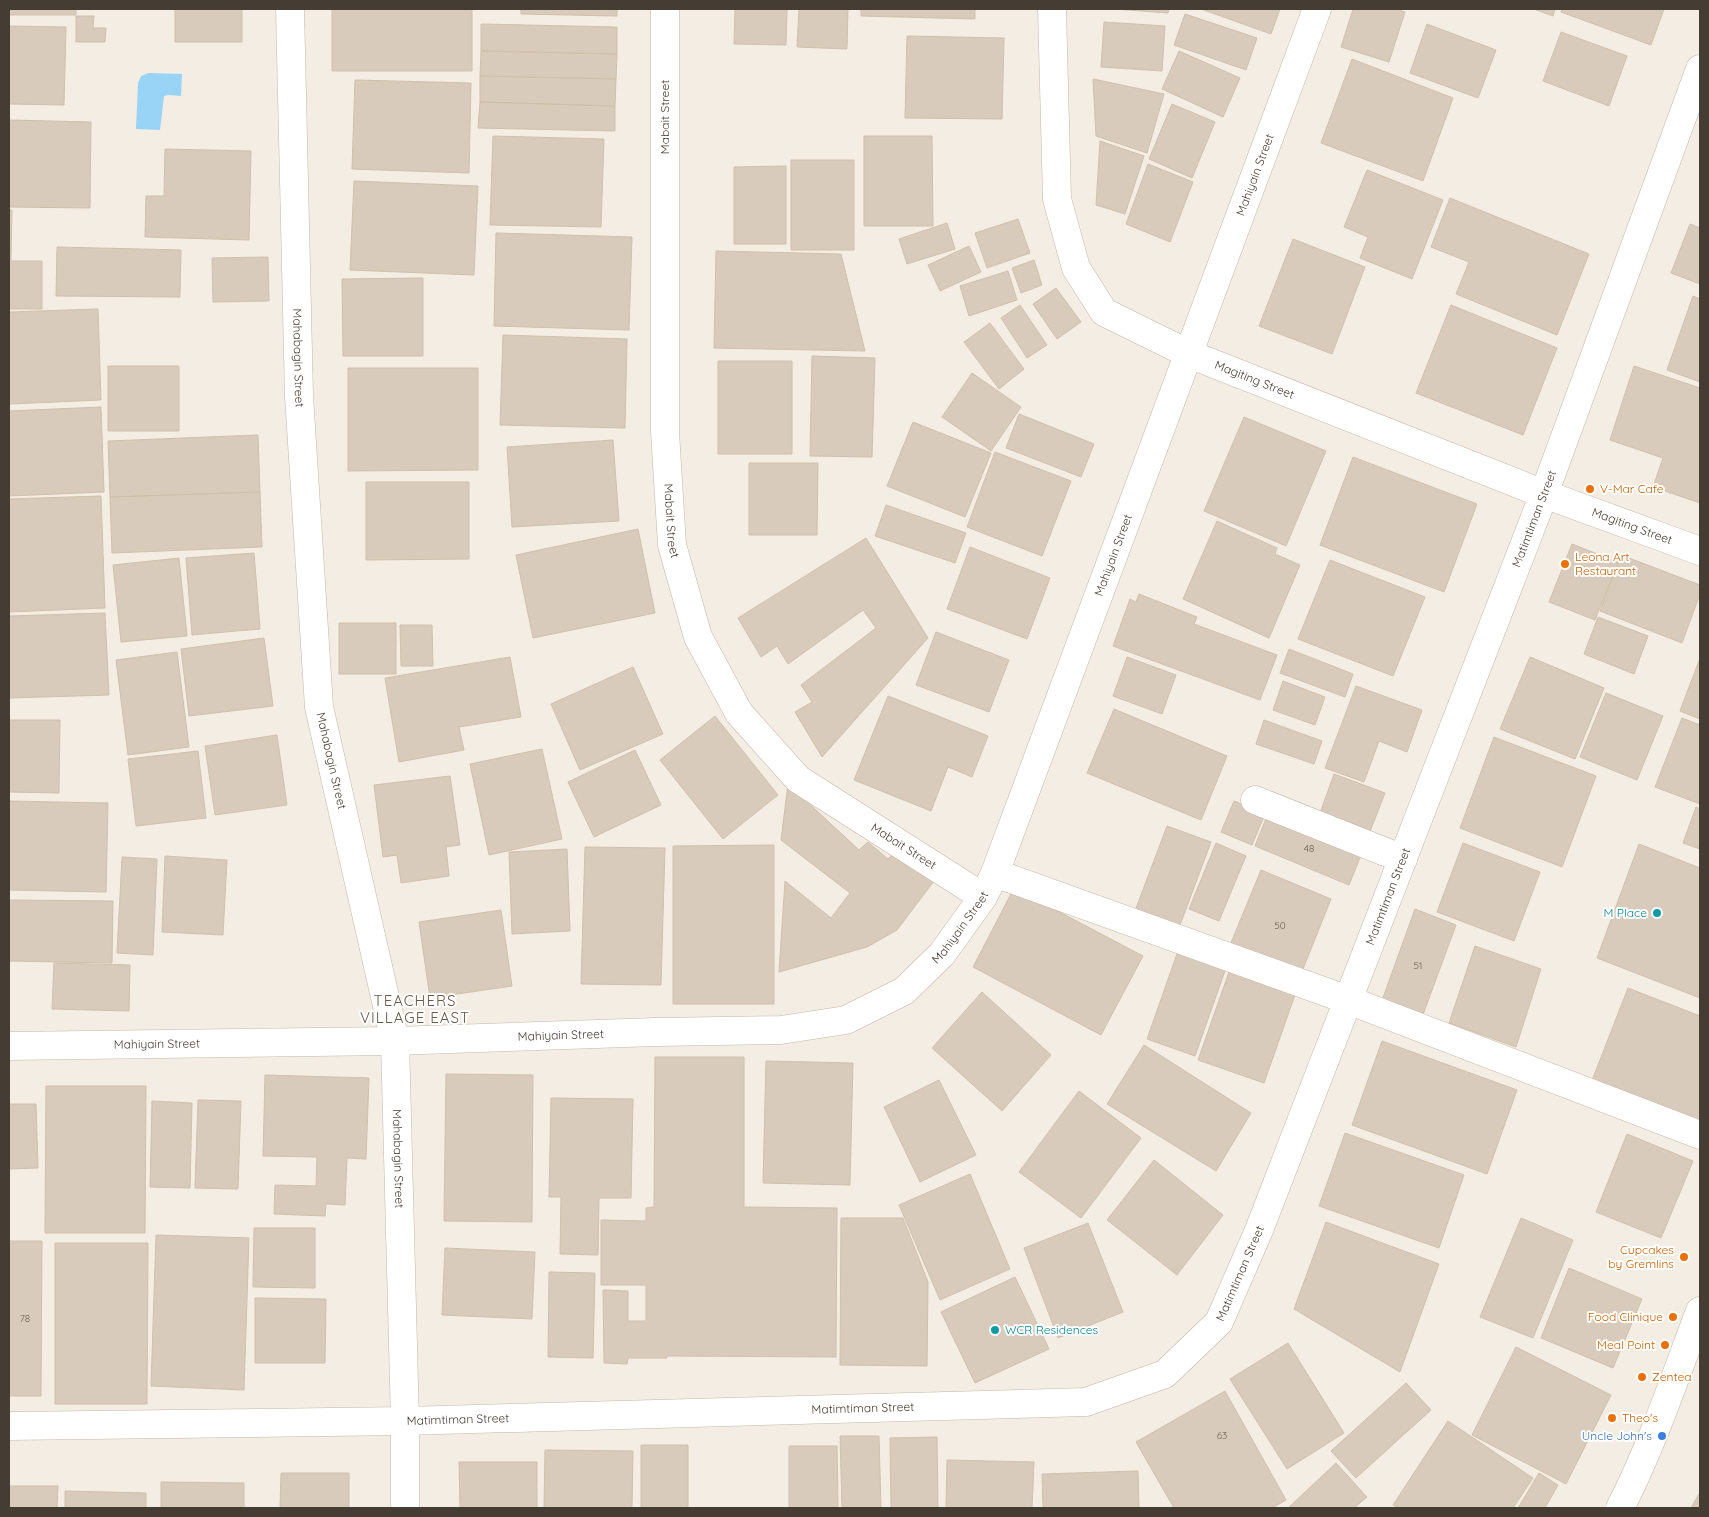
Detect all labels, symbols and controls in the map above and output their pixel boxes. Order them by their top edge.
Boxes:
street label: Mabait Street [657,80,672,154]
street label: Mahiyain Street [1233,132,1277,218]
street label: Mahabagin Street [290,308,308,408]
street label: Magiting Street [1213,357,1297,402]
street label: Matimtiman Street [1508,468,1559,569]
place label: V-Mar Cafe [1600,481,1664,496]
street label: Mabait Street [661,483,683,559]
marker: V-Mar Cafe [1584,483,1596,495]
street label: Magiting Street [1590,504,1675,547]
street label: Mahiyain Street [1091,512,1135,598]
place label: Leona Art Restaurant [1575,549,1636,578]
marker: Leona Art Restaurant [1559,558,1571,570]
street label: Mahabagin Street [313,711,350,811]
street label: Mabait Street [868,820,939,872]
house number: 48 [1304,842,1314,855]
street label: Matimtiman Street [1362,846,1413,947]
street label: Mahiyain Street [929,889,992,967]
place label: M Place [1604,905,1647,920]
marker: M Place [1651,907,1663,919]
house number: 50 [1274,919,1286,932]
house number: 51 [1413,959,1423,972]
district label: TEACHERS VILLAGE EAST [360,991,470,1027]
street label: Mahiyain Street [517,1026,604,1044]
street label: Mahiyain Street [114,1036,200,1052]
street label: Mahabagin Street [390,1109,407,1208]
street label: Matimtiman Street [1212,1223,1267,1323]
place label: Cupcakes by Gremlins [1608,1242,1674,1271]
marker: Cupcakes by Gremlins [1678,1251,1690,1263]
place label: Food Clinique [1588,1309,1663,1324]
marker: Food Clinique [1667,1311,1679,1323]
house number: 78 [20,1312,30,1325]
place label: WCR Residences [1005,1322,1099,1337]
marker: WCR Residences [989,1324,1001,1336]
place label: Meal Point [1597,1337,1655,1352]
marker: Meal Point [1659,1339,1671,1351]
place label: Zentea [1652,1369,1692,1384]
marker: Zentea [1636,1371,1648,1383]
street label: Matimtiman Street [811,1399,914,1417]
street label: Matimtiman Street [406,1410,510,1428]
place label: Theo's [1622,1410,1658,1425]
marker: Theo's [1606,1412,1618,1424]
place label: Uncle John's [1582,1428,1652,1443]
house number: 63 [1217,1429,1227,1442]
marker: Uncle John's [1656,1430,1668,1442]

